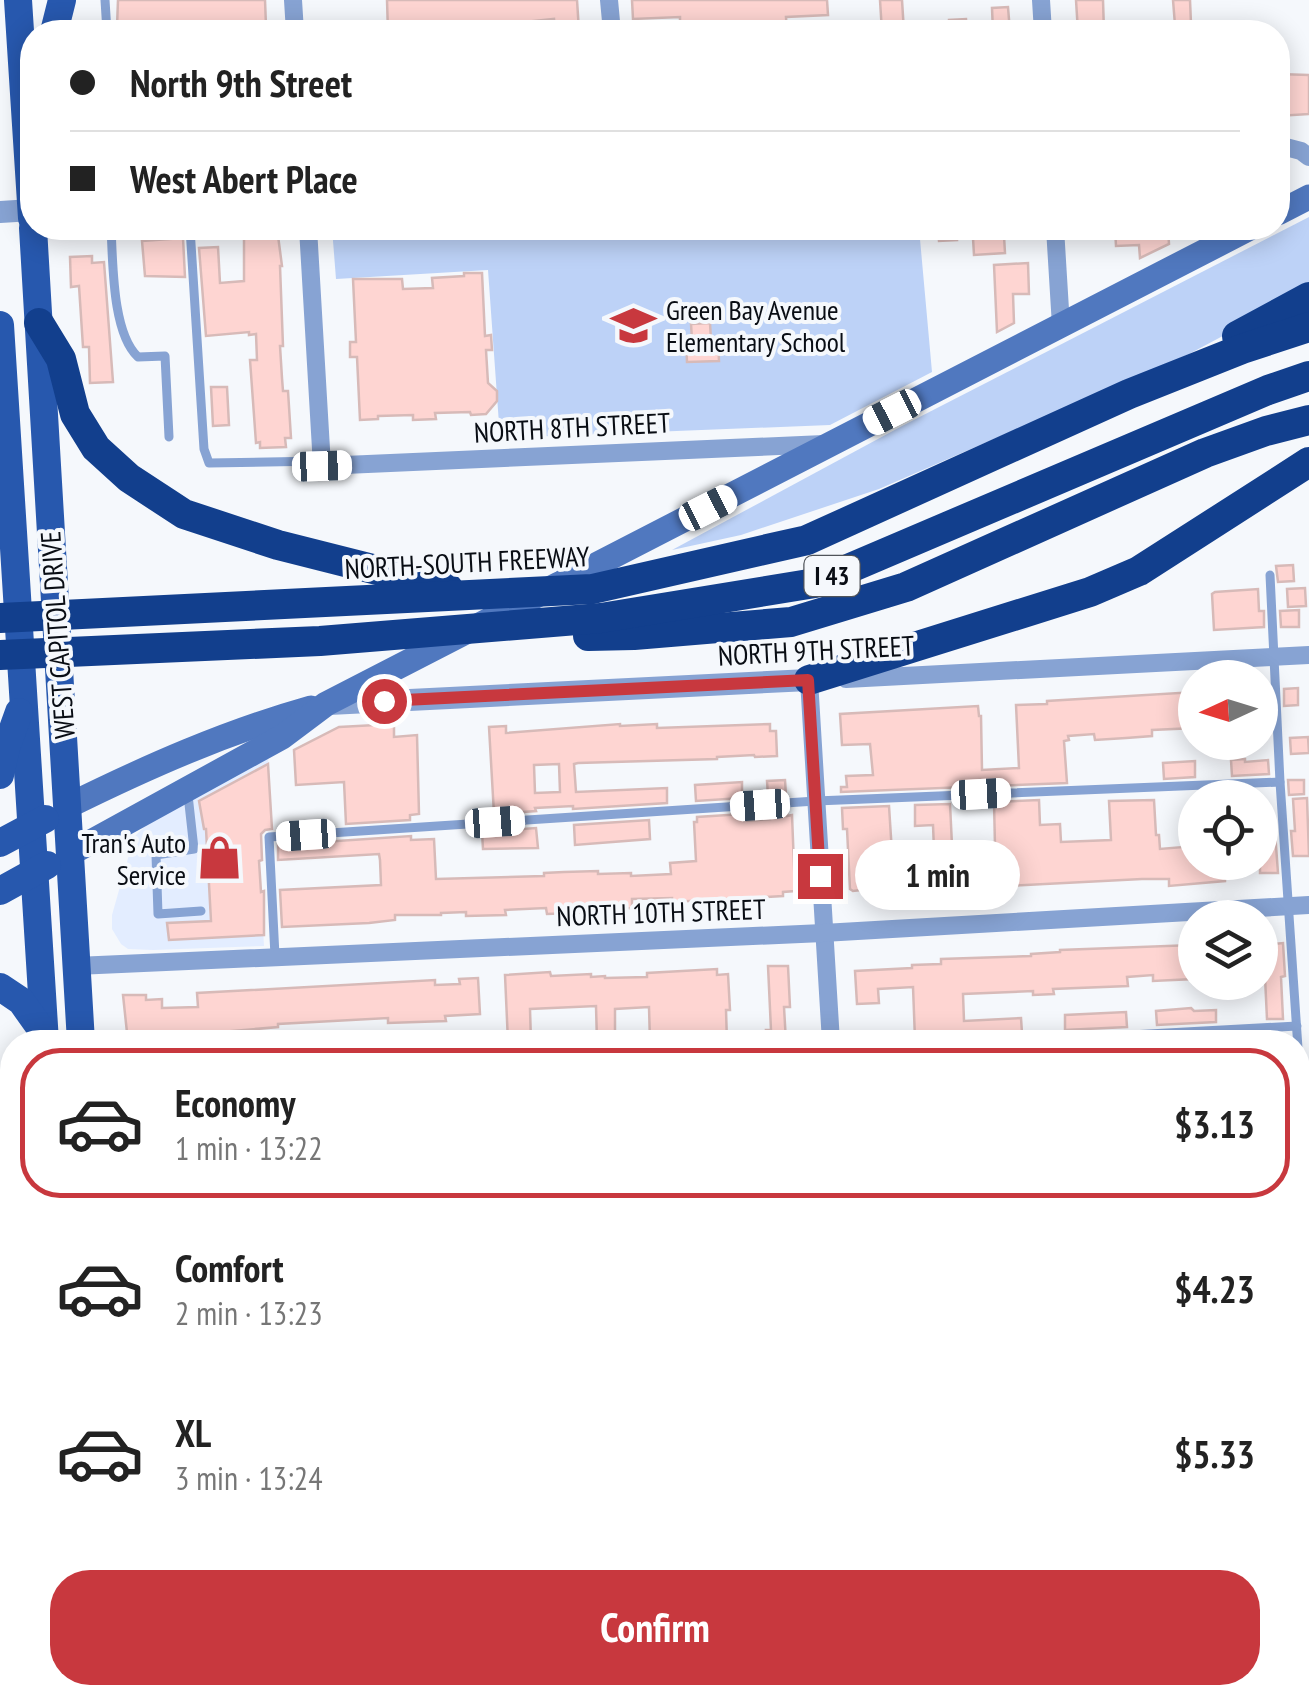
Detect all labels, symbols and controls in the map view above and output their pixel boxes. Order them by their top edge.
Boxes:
text: North 9th Street [130,58,352,107]
text: West Abert Place [130,154,358,203]
place label: Green Bay Avenue Elementary School [666,291,846,360]
school or university icon: Green Bay Avenue Elementary School [609,301,657,349]
car [858,385,926,439]
street label: NORTH 8TH STREET [473,403,672,451]
car [291,450,353,482]
car [674,481,742,535]
street label: WEST CAPITOL DRIVE [31,530,83,740]
street label: NORTH-SOUTH FREEWAY [344,537,591,587]
road number: I 43 [804,556,860,596]
street label: NORTH 9TH STREET [717,626,916,674]
north arrow [1178,660,1278,760]
map controls [1178,660,1278,1000]
route start [362,679,407,724]
car [950,777,1012,811]
button: locate [1178,780,1278,880]
car [729,788,791,822]
car [464,805,526,839]
car [275,818,337,852]
place label: Tran's Auto Service [81,824,186,893]
shop icon: Tran's Auto Service [195,834,243,882]
callout: 1 min [855,841,1020,911]
route end [798,854,843,899]
text: 1 min [905,854,970,896]
street label: NORTH 10TH STREET [556,890,767,934]
button: layers [1178,900,1278,1000]
icon: car [55,1078,145,1168]
text: Economy [175,1078,295,1127]
text: $3.13 [1174,1099,1255,1148]
text: 1 min · 13:22 [175,1127,323,1169]
icon: car [55,1243,145,1333]
text: Comfort [175,1243,284,1292]
text: $4.23 [1174,1264,1255,1313]
text: 2 min · 13:23 [175,1292,323,1334]
icon: car [55,1408,145,1498]
text: XL [175,1408,211,1457]
text: $5.33 [1174,1429,1255,1478]
text: 3 min · 13:24 [175,1457,323,1499]
button: Confirm [50,1570,1260,1685]

